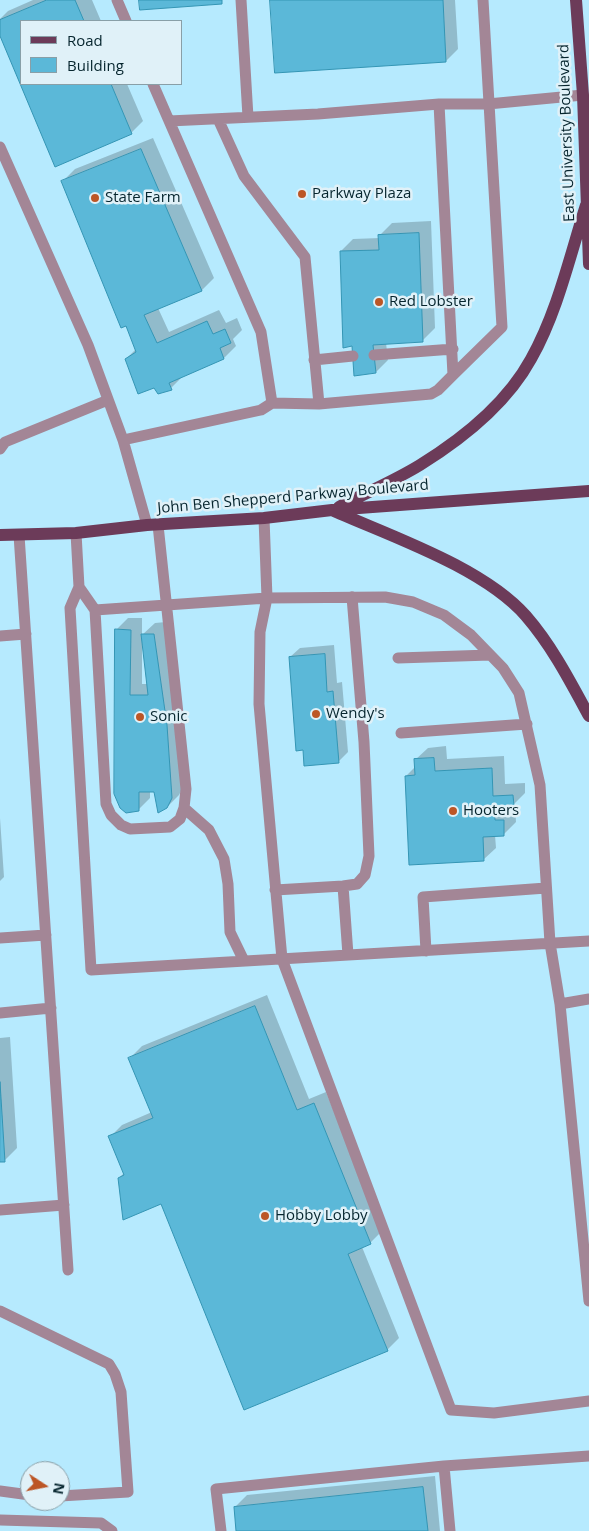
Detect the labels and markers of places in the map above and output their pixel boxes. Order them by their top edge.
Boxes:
place label: Parkway Plaza [312,185,411,203]
marker: Parkway Plaza [296,188,308,200]
place label: State Farm [105,189,181,207]
marker: State Farm [89,192,101,204]
place label: Red Lobster [389,293,473,311]
marker: Red Lobster [373,296,385,308]
place label: Wendy's [326,705,385,723]
place label: Sonic [150,708,187,726]
marker: Wendy's [310,708,322,720]
marker: Sonic [134,711,146,723]
place label: Hooters [463,802,519,820]
marker: Hooters [447,805,459,817]
place label: Hobby Lobby [275,1207,368,1225]
marker: Hobby Lobby [259,1210,271,1222]

